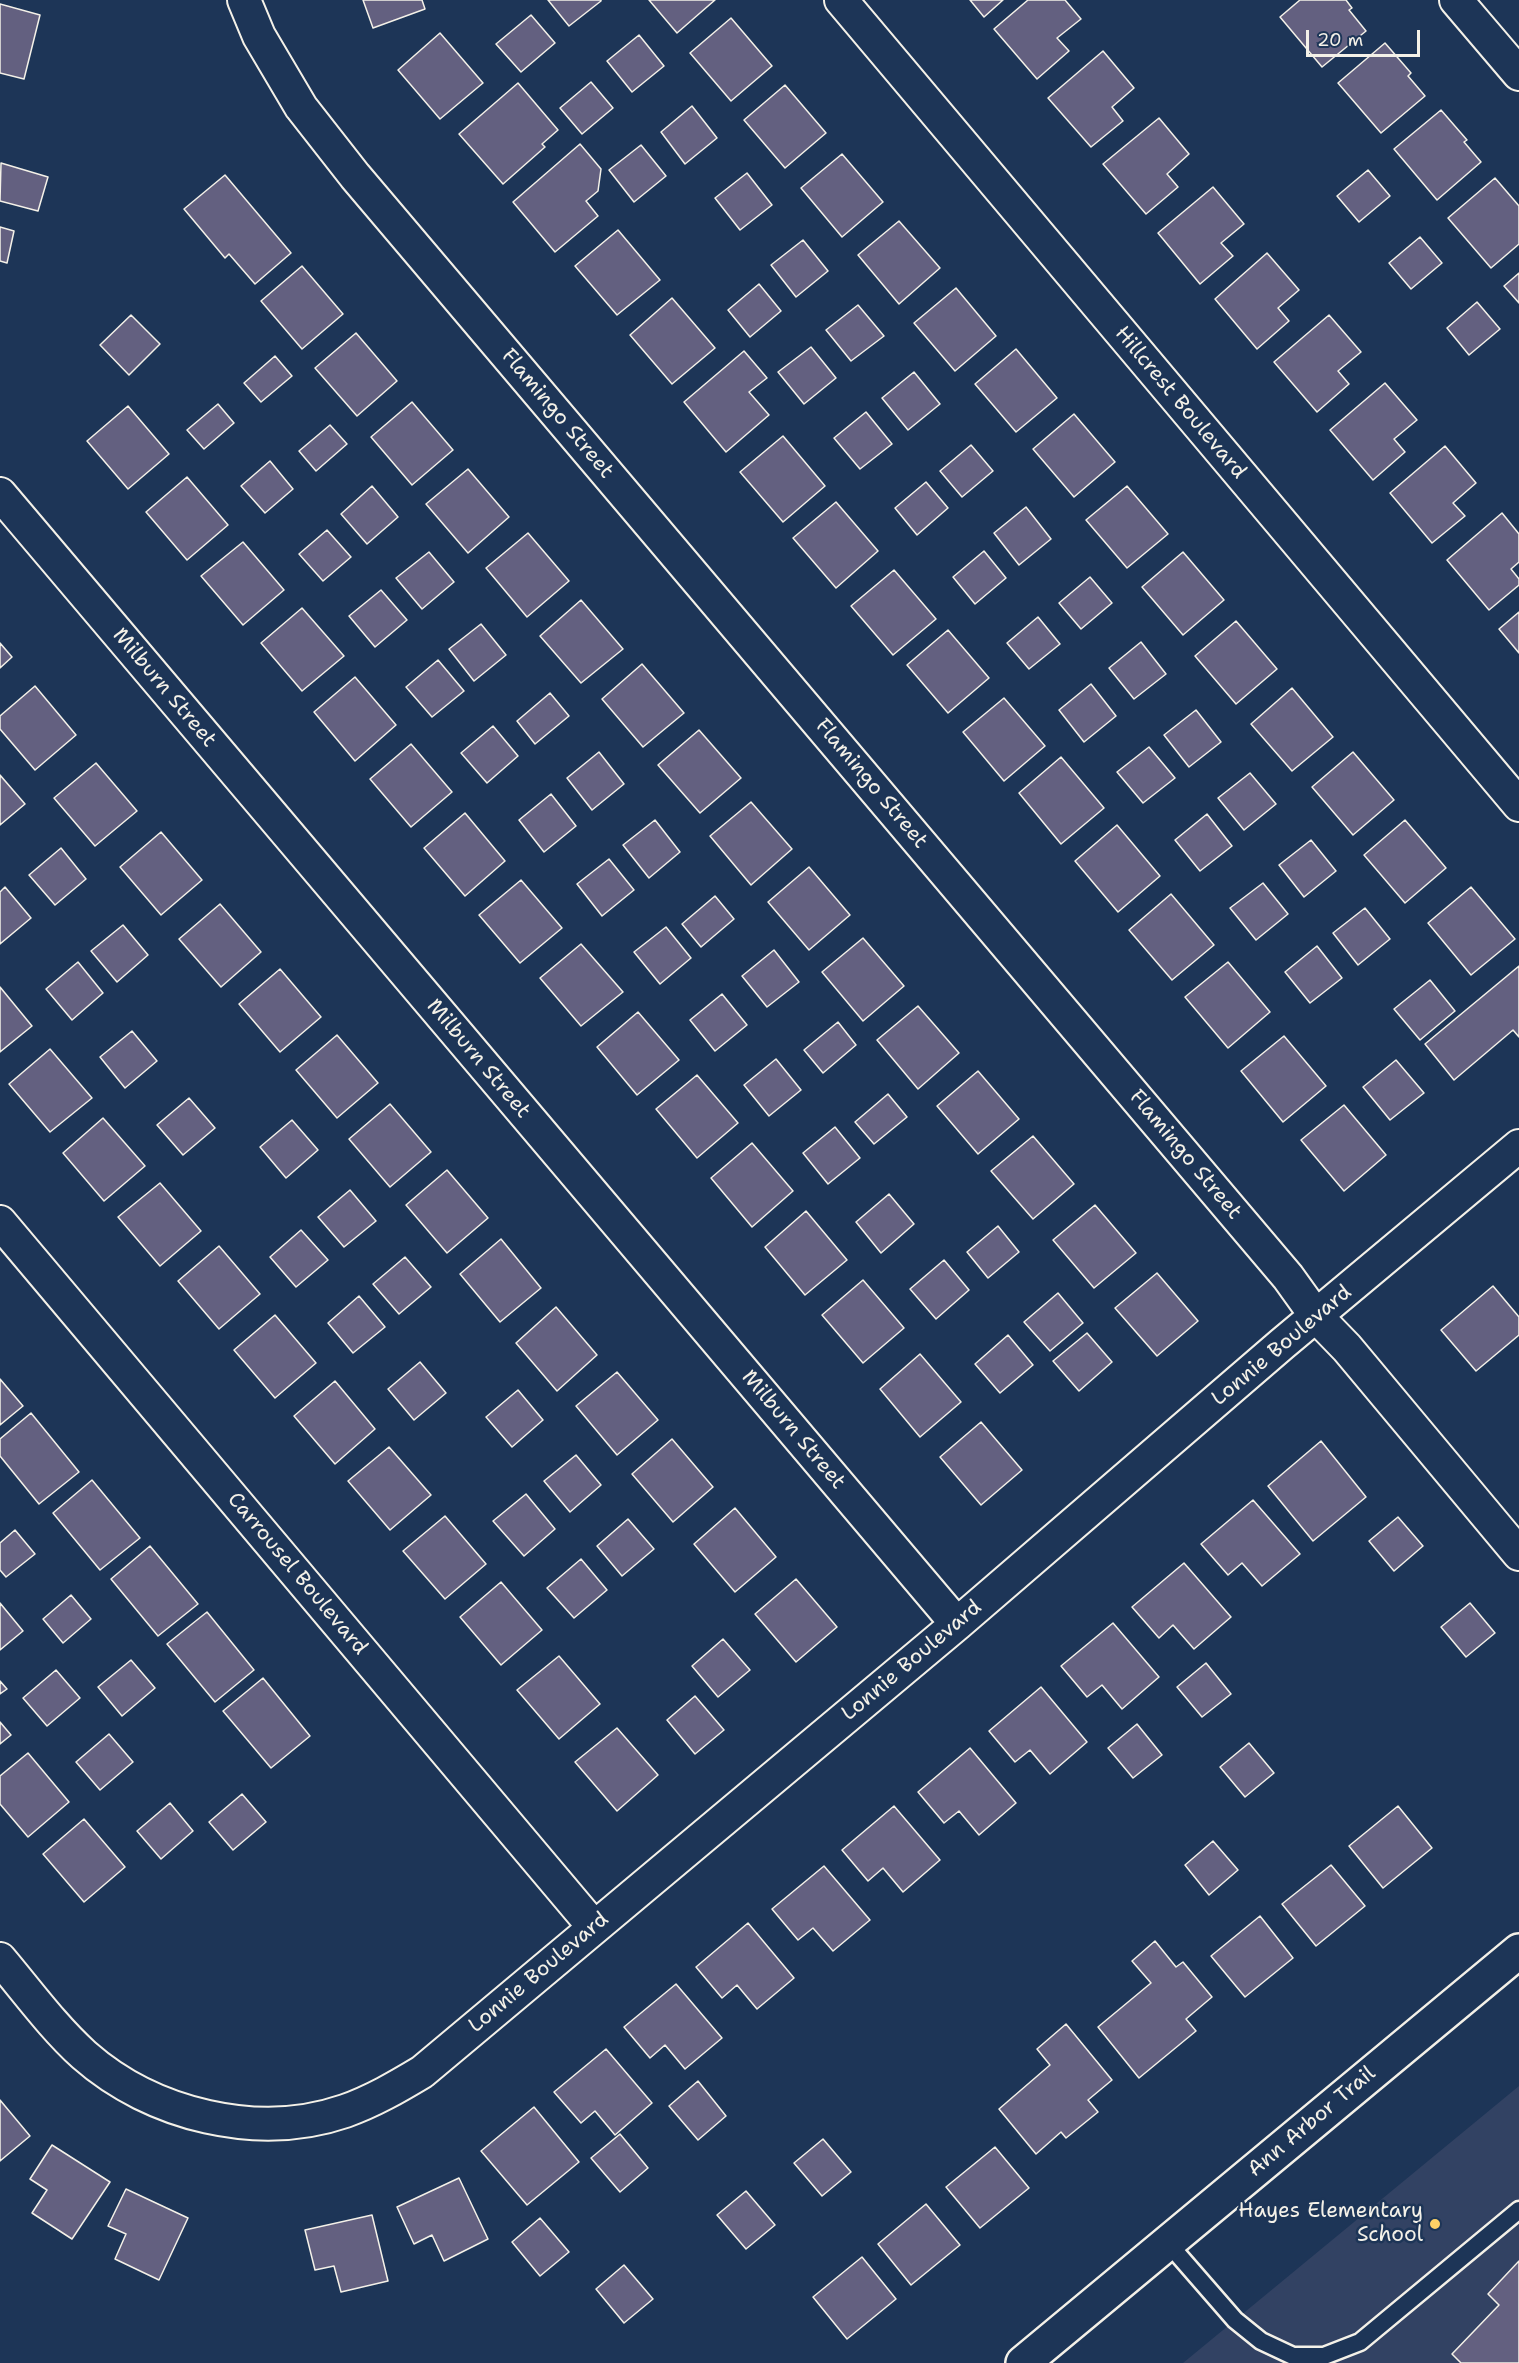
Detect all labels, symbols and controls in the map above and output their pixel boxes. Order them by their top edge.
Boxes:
scale bar [1309,18,1423,56]
text: 20 m [1317,28,1363,52]
street label: Hillcrest Boulevard [1109,322,1251,484]
street label: Flamingo Street [496,344,618,484]
street label: Milburn Street [107,623,221,753]
street label: Flamingo Street [810,714,932,854]
street label: Milburn Street [421,994,535,1124]
street label: Flamingo Street [1124,1085,1246,1225]
street label: Lonnie Boulevard [1207,1280,1357,1412]
street label: Milburn Street [736,1365,850,1495]
street label: Carrousel Boulevard [222,1488,372,1660]
street label: Lonnie Boulevard [837,1595,987,1727]
street label: Lonnie Boulevard [464,1907,614,2039]
street label: Ann Arbor Trail [1243,2061,1381,2183]
place label: Hayes Elementary School [1238,2199,1423,2249]
marker: Hayes Elementary School [1428,2217,1442,2231]

